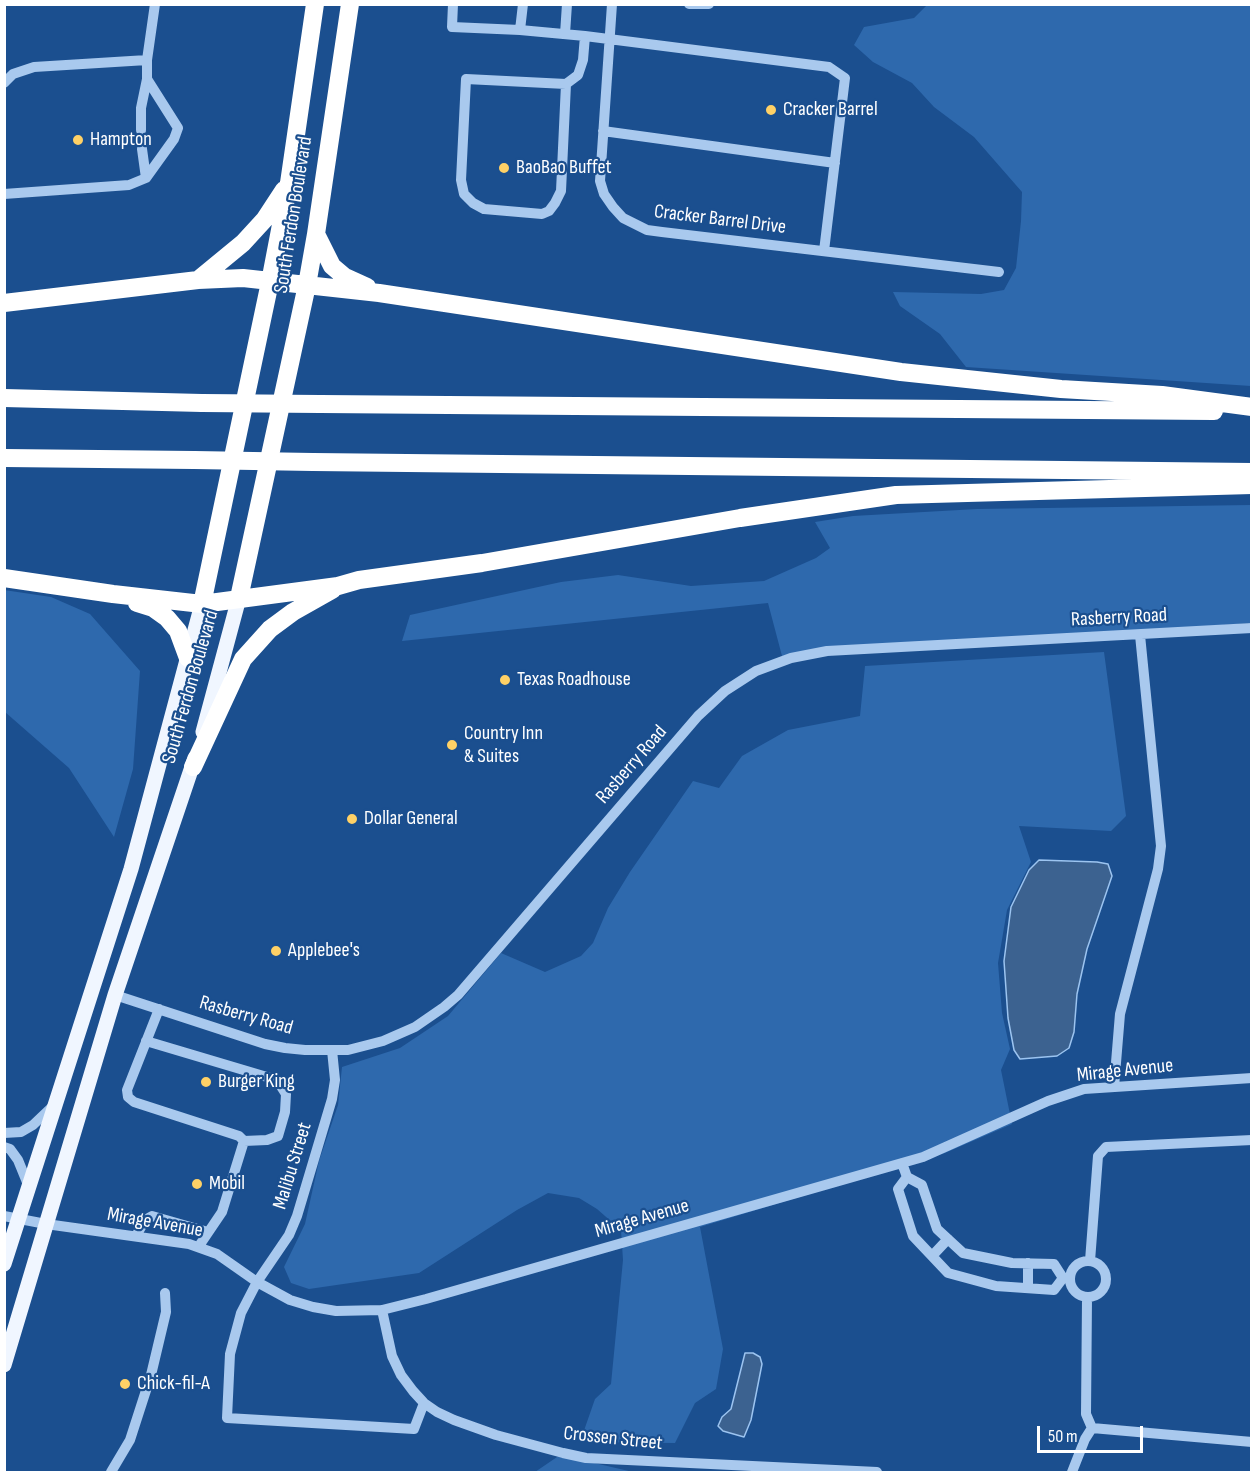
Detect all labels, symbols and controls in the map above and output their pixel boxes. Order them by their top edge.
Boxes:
place label: Cracker Barrel [783,98,878,122]
marker: Cracker Barrel [764,103,778,117]
place label: Hampton [90,128,152,152]
marker: Hampton [71,133,85,147]
street label: South Ferdon Boulevard [270,135,318,295]
place label: BaoBao Buffet [516,156,611,180]
marker: BaoBao Buffet [497,161,511,175]
street label: Cracker Barrel Drive [653,200,787,240]
street label: Rasberry Road [1070,604,1168,632]
street label: South Ferdon Boulevard [158,608,224,766]
place label: Texas Roadhouse [517,668,631,692]
marker: Texas Roadhouse [498,673,512,687]
street label: Rasberry Road [591,721,673,809]
place label: Country Inn & Suites [464,722,543,769]
marker: Country Inn & Suites [445,738,459,752]
place label: Dollar General [364,807,458,831]
marker: Dollar General [345,812,359,826]
place label: Applebee's [288,939,360,963]
marker: Applebee's [269,944,283,958]
street label: Rasberry Road [197,991,295,1041]
street label: Mirage Avenue [1076,1054,1174,1088]
place label: Burger King [218,1070,295,1094]
marker: Burger King [199,1075,213,1089]
street label: Malibu Street [268,1120,318,1212]
place label: Mobil [209,1172,245,1196]
marker: Mobil [190,1177,204,1191]
street label: Mirage Avenue [592,1194,692,1244]
street label: Mirage Avenue [105,1203,205,1243]
place label: Chick-fil-A [137,1372,210,1396]
marker: Chick-fil-A [118,1377,132,1391]
scale bar [1040,1414,1146,1452]
street label: Crossen Street [562,1422,664,1456]
text: 50 m [1048,1426,1078,1447]

